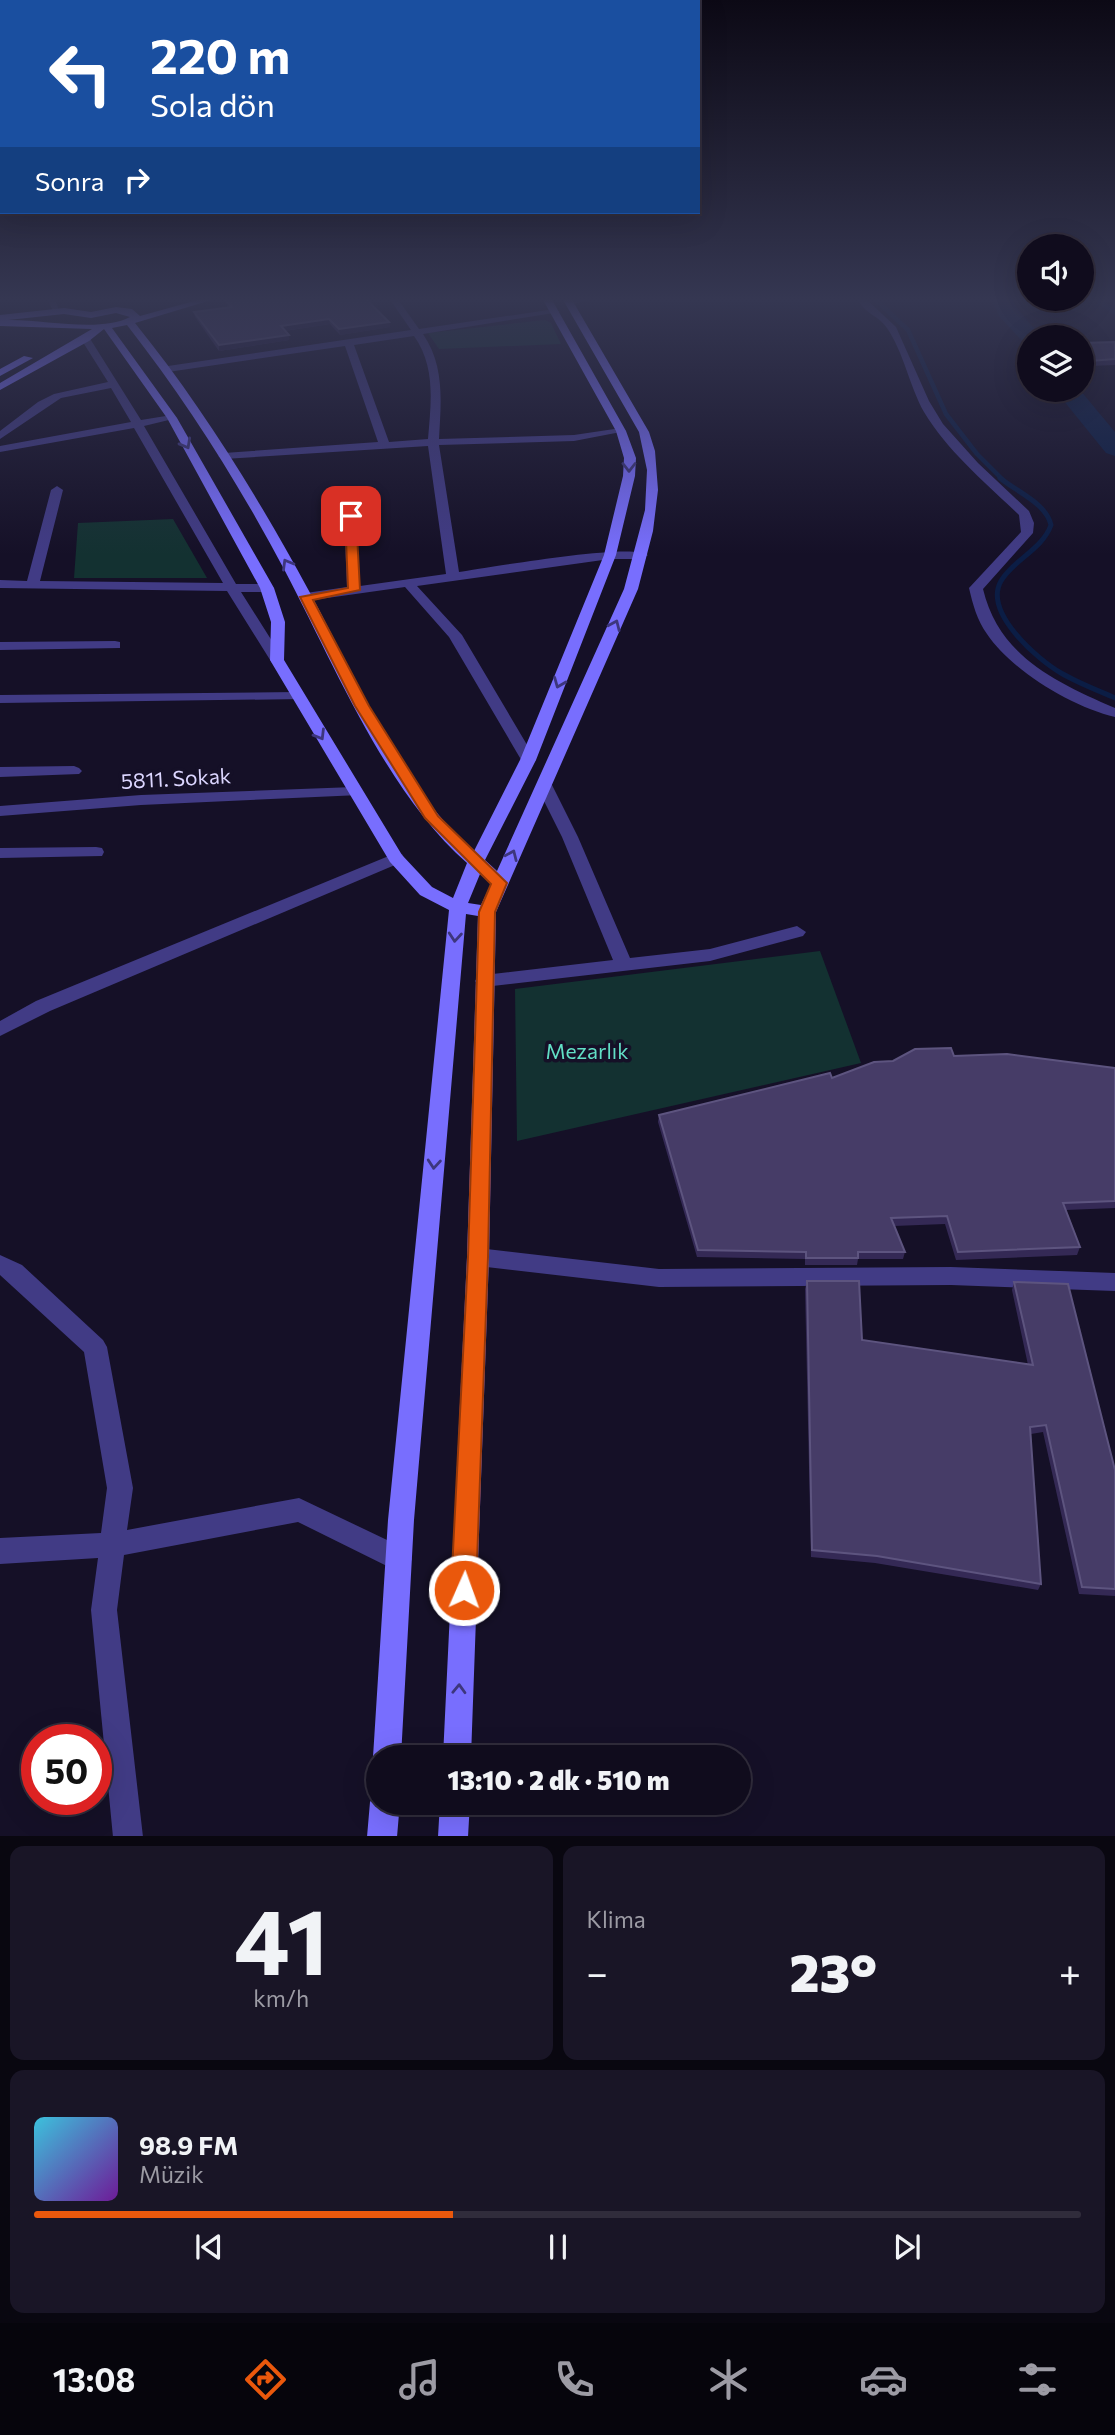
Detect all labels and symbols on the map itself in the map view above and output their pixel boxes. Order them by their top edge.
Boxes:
one-way arrow [178,437,192,449]
one-way arrow [621,463,637,473]
pin [321,486,381,546]
one-way arrow [282,559,295,572]
one-way arrow [607,620,621,632]
one-way arrow [553,676,567,688]
one-way arrow [312,728,325,741]
street label: 5811. Sokak [120,762,232,793]
one-way arrow [504,850,518,862]
one-way arrow [448,932,463,943]
park label: Mezarlık [545,1038,629,1063]
one-way arrow [427,1159,442,1170]
position arrow [427,1553,501,1627]
one-way arrow [452,1683,467,1694]
speed limit sign: 50 [21,1724,112,1815]

